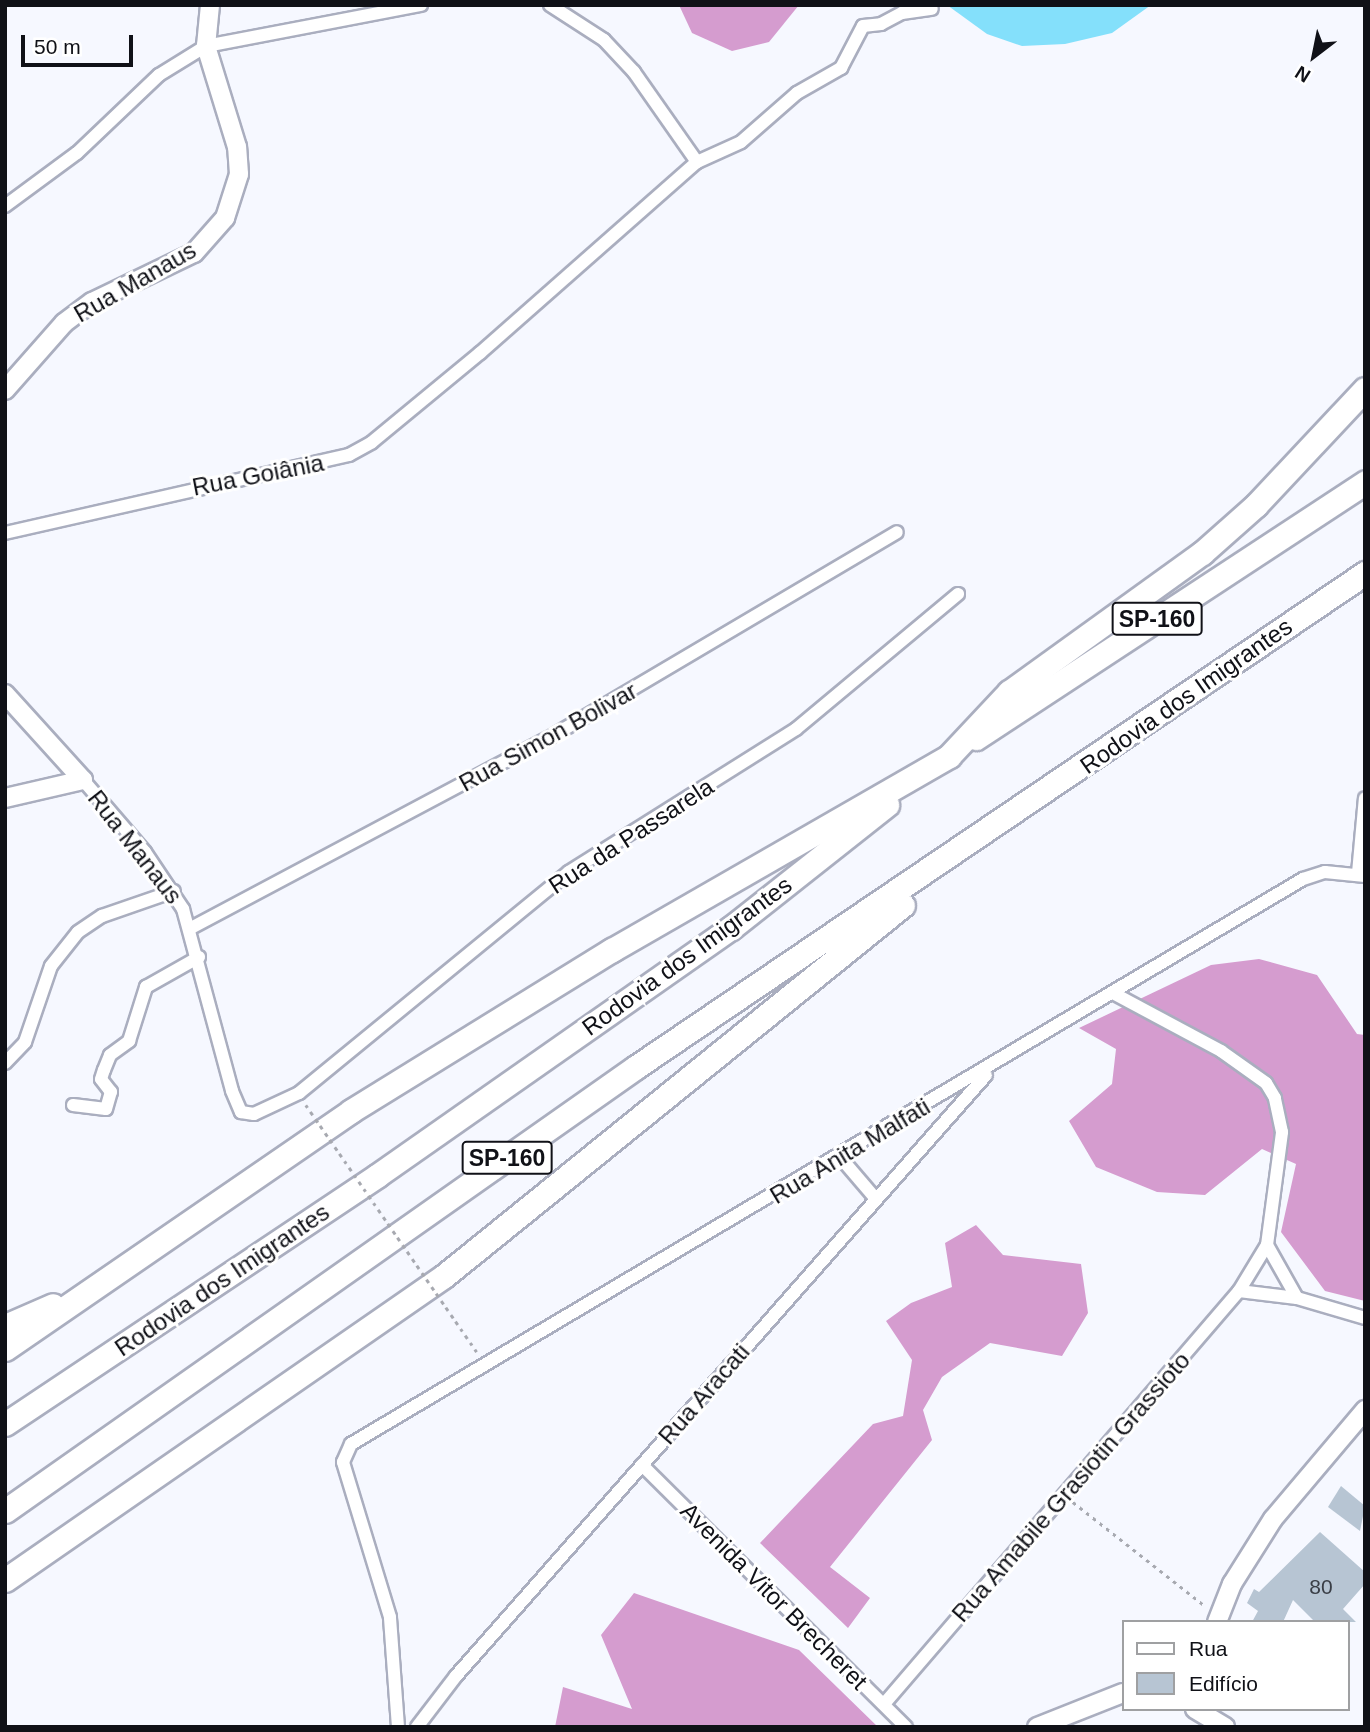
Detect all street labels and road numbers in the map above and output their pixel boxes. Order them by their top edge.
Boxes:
street label: Rua Manaus [69,236,201,328]
street label: Rua Goiânia [190,448,326,502]
road number: SP-160 [1112,600,1202,638]
street label: Rodovia dos Imigrantes [1074,612,1298,780]
street label: Rua Simon Bolivar [454,676,642,798]
street label: Rua da Passarela [543,772,719,900]
street label: Rua Manaus [82,785,188,909]
street label: Rodovia dos Imigrantes [577,870,797,1042]
street label: Rua Anita Malfati [764,1092,936,1210]
road number: SP-160 [462,1138,552,1177]
street label: Rodovia dos Imigrantes [109,1198,335,1362]
street label: Rua Aracati [652,1337,756,1451]
street label: Rua Amabile Grasiotin Grassioto [945,1346,1197,1628]
street label: Avenida Vitor Brecheret [675,1497,873,1695]

